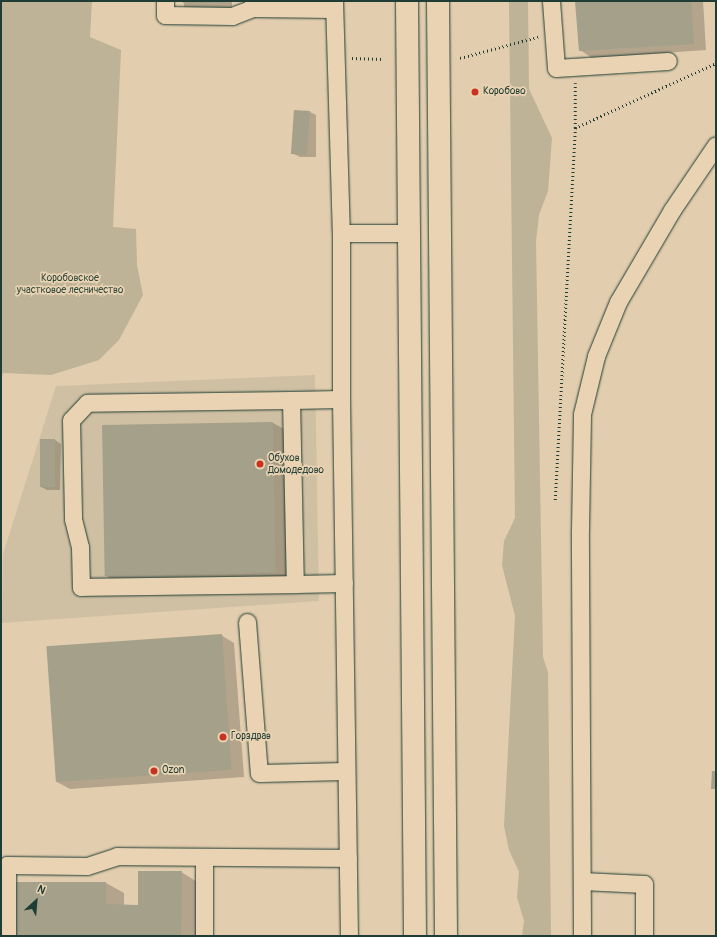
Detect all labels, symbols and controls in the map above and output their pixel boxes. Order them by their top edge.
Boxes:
place label: Коробово [483,86,526,98]
marker: Коробово [470,87,480,97]
park label: Коробовское участковое лесничество [17,272,123,296]
place label: Обухов Домодедово [268,452,324,476]
marker: Обухов Домодедово [255,459,265,469]
place label: Горздрав [231,731,271,743]
marker: Горздрав [218,732,228,742]
place label: Ozon [162,765,184,777]
marker: Ozon [149,766,159,776]
north arrow [16,881,56,921]
text: N [35,882,48,897]

